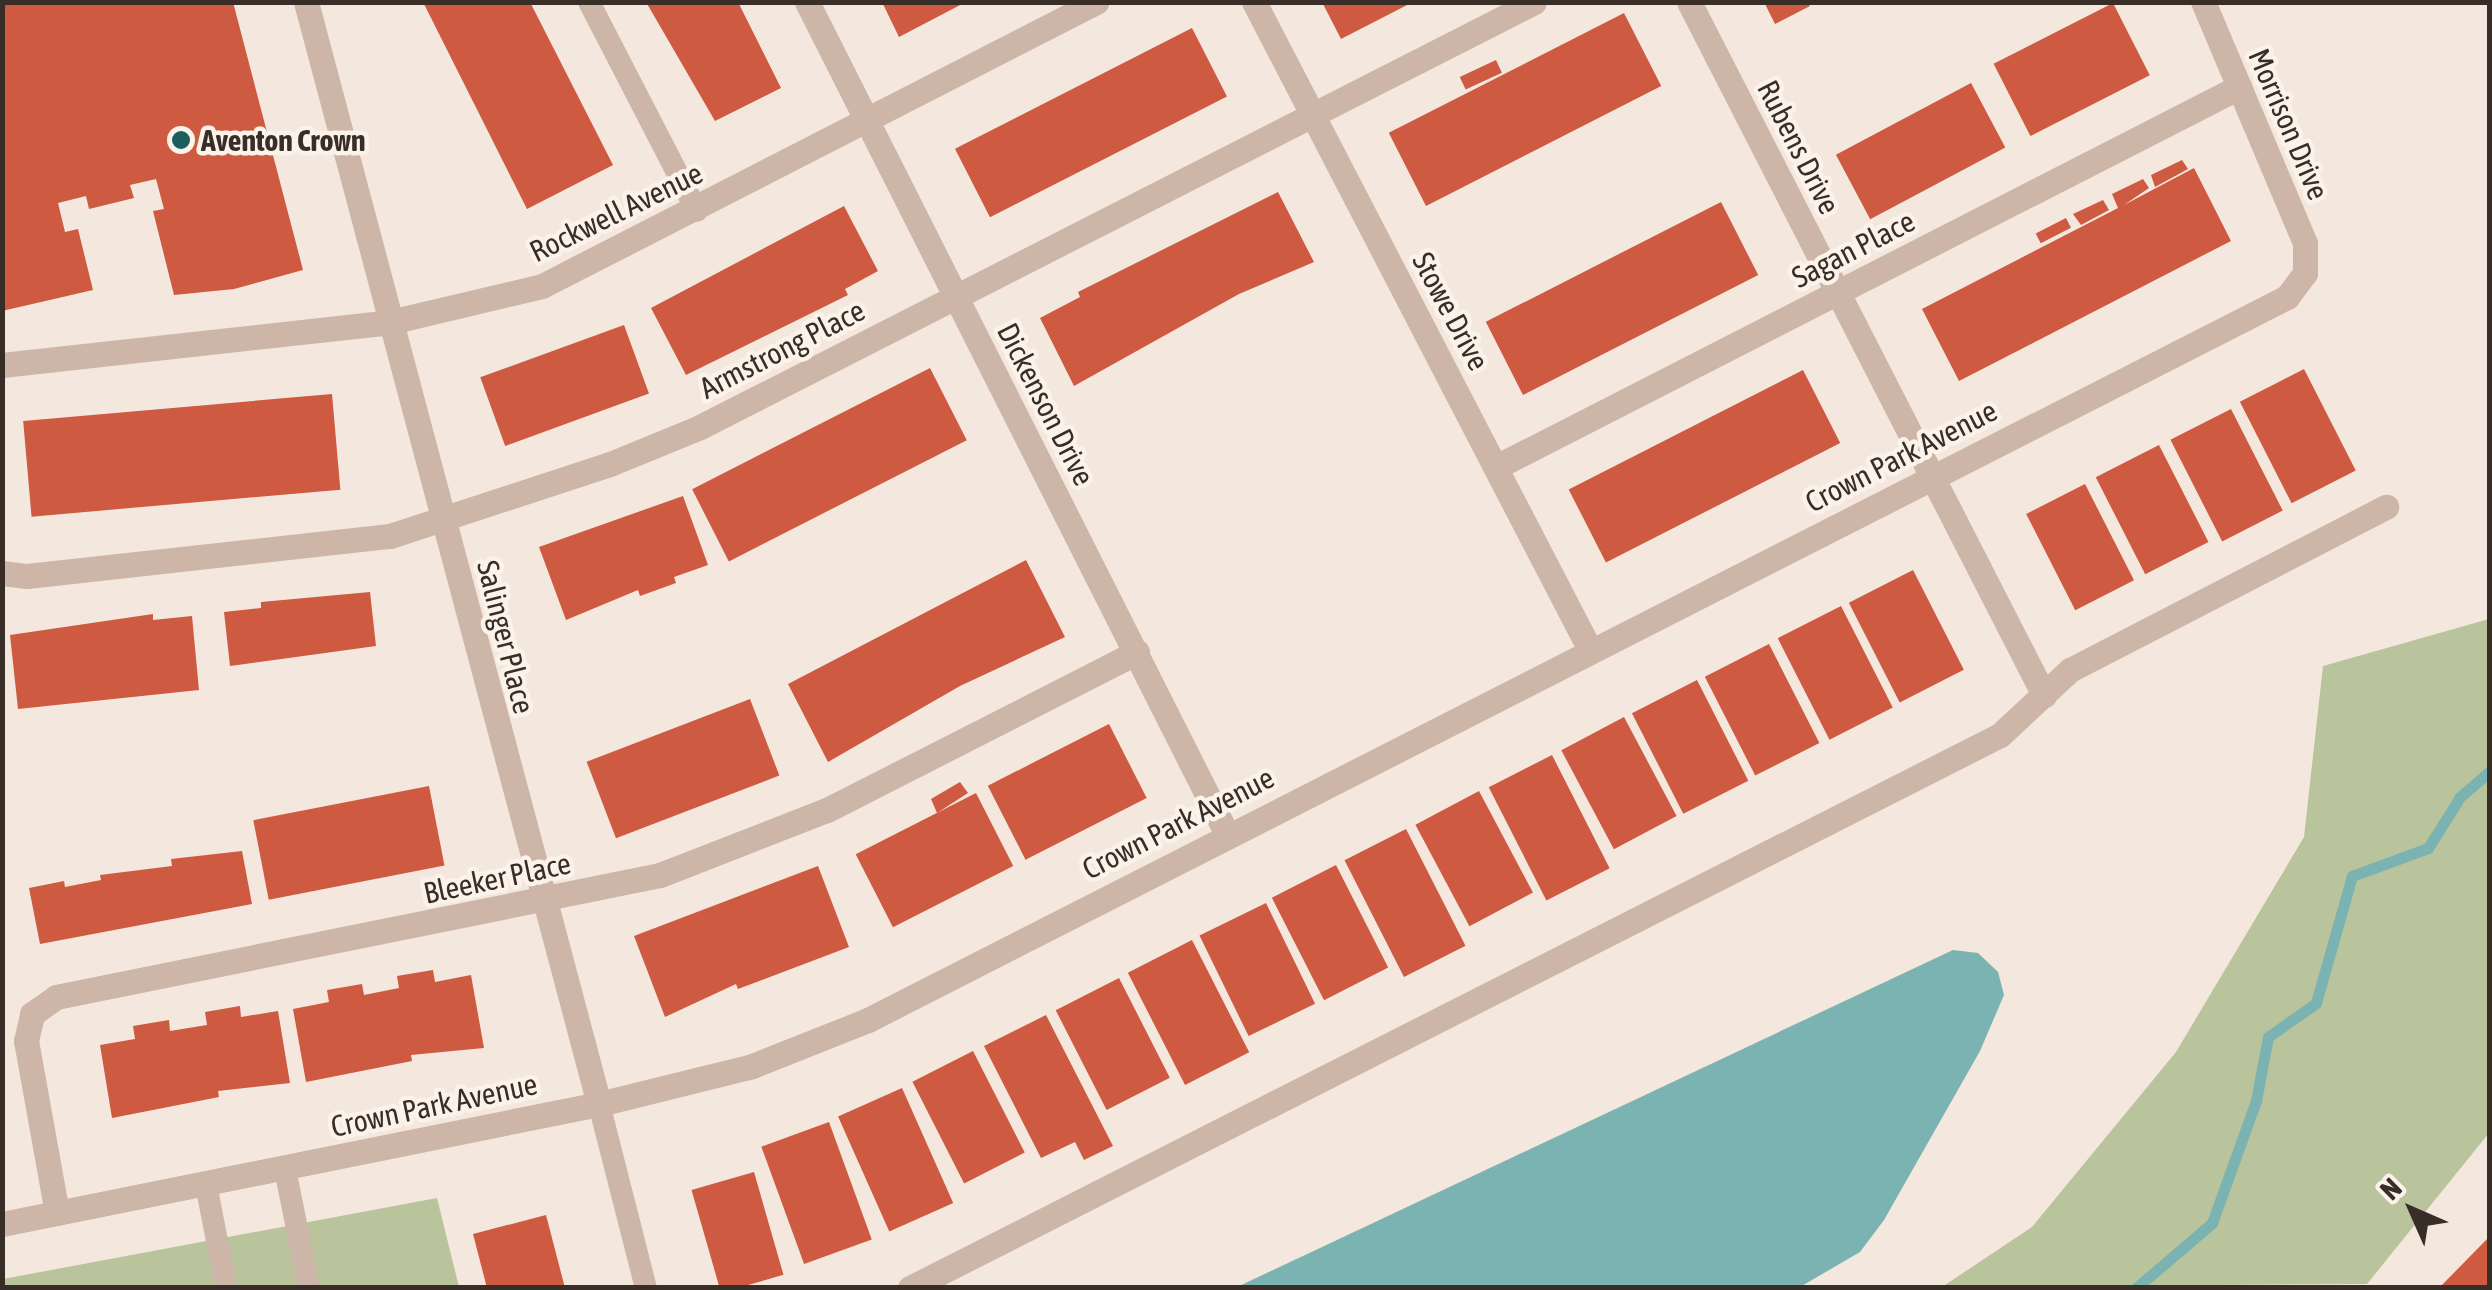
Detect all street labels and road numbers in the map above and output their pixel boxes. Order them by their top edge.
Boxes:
street label: Morrison Drive [2241,43,2337,205]
street label: Rubens Drive [1750,74,1848,220]
street label: Rockwell Avenue [524,155,708,269]
street label: Sagan Place [1786,203,1920,295]
street label: Stowe Drive [1405,246,1497,376]
street label: Armstrong Place [694,292,870,406]
street label: Dickenson Drive [990,317,1102,491]
street label: Crown Park Avenue [1799,392,2003,520]
street label: Salinger Place [470,557,542,717]
street label: Crown Park Avenue [1076,759,1280,887]
street label: Bleeker Place [420,845,574,911]
street label: Crown Park Avenue [328,1066,540,1144]

